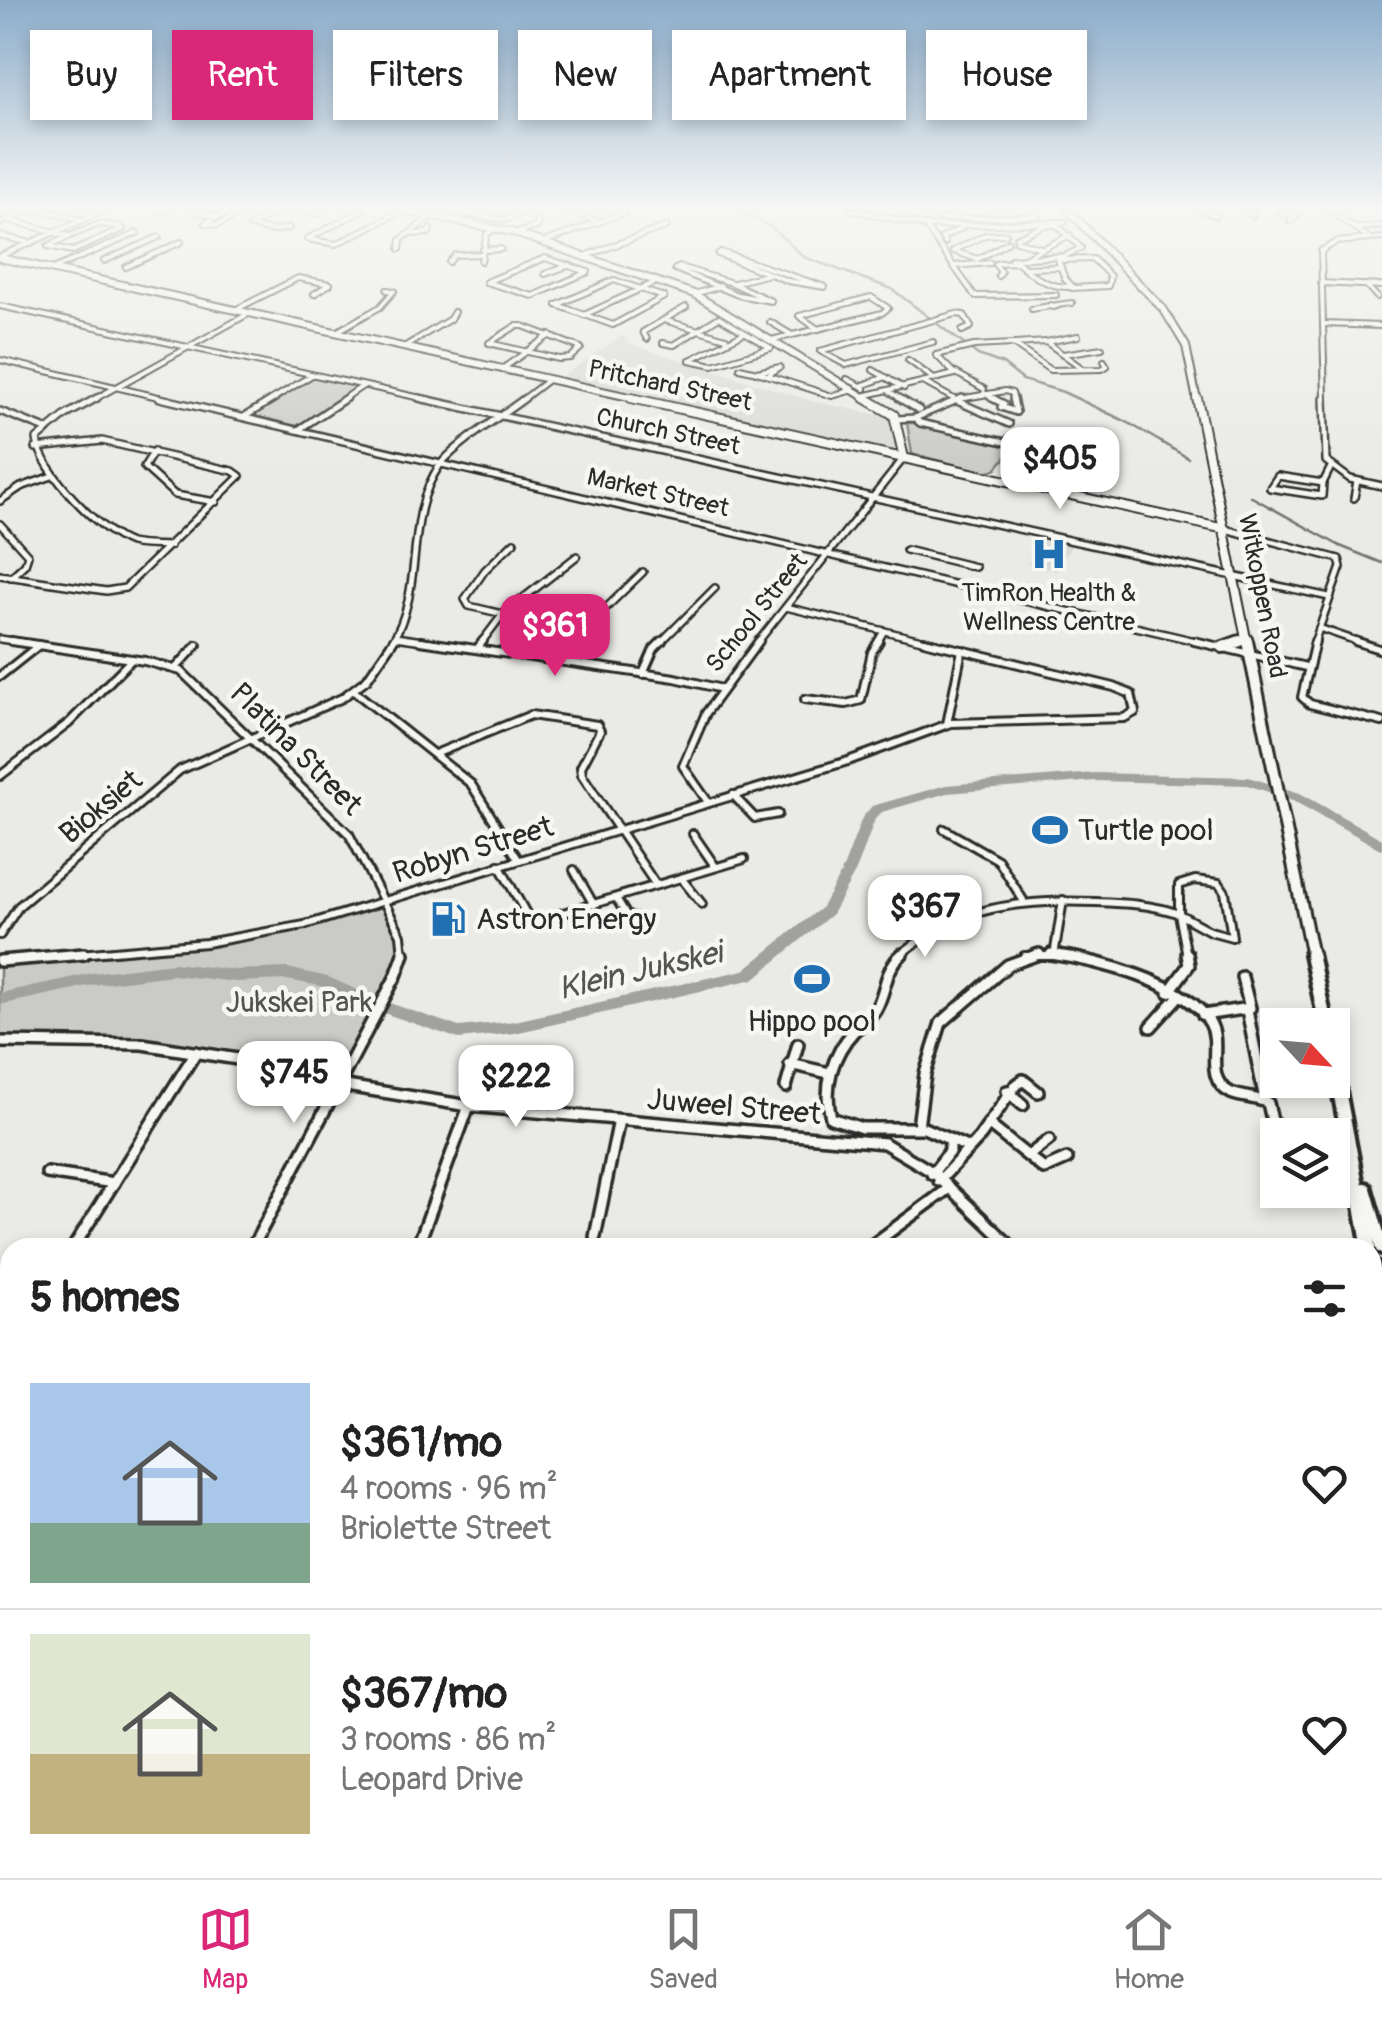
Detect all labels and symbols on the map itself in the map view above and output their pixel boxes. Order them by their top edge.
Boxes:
street label: Pritchard Street [585,354,756,419]
street label: Church Street [593,402,744,463]
pin: $405 [1001,427,1119,512]
street label: Market Street [584,462,733,525]
street label: Witkoppen Road [1231,511,1293,681]
hospital icon: TimRon Health & Wellness Centre [1030,535,1068,573]
street label: School Street [699,546,815,679]
place label: TimRon Health & Wellness Centre [962,578,1136,638]
pin: $361 [496,594,614,679]
street label: Platina Street [222,675,371,824]
street label: Bioksiet [52,761,151,852]
street label: Robyn Street [388,808,559,892]
sports icon: Turtle pool [1031,811,1069,849]
place label: Turtle pool [1078,812,1214,849]
pin: $367 [866,875,984,960]
fuel station icon: Astron Energy [429,900,467,938]
place label: Astron Energy [476,901,657,938]
water label: Klein Jukskei [554,932,730,1009]
sports icon: Hippo pool [793,960,831,998]
park label: Jukskei Park [225,984,373,1021]
place label: Hippo pool [748,1003,876,1040]
north arrow [1260,1008,1350,1098]
pin: $745 [235,1041,353,1126]
pin: $222 [457,1045,575,1130]
street label: Juweel Street [646,1081,823,1133]

